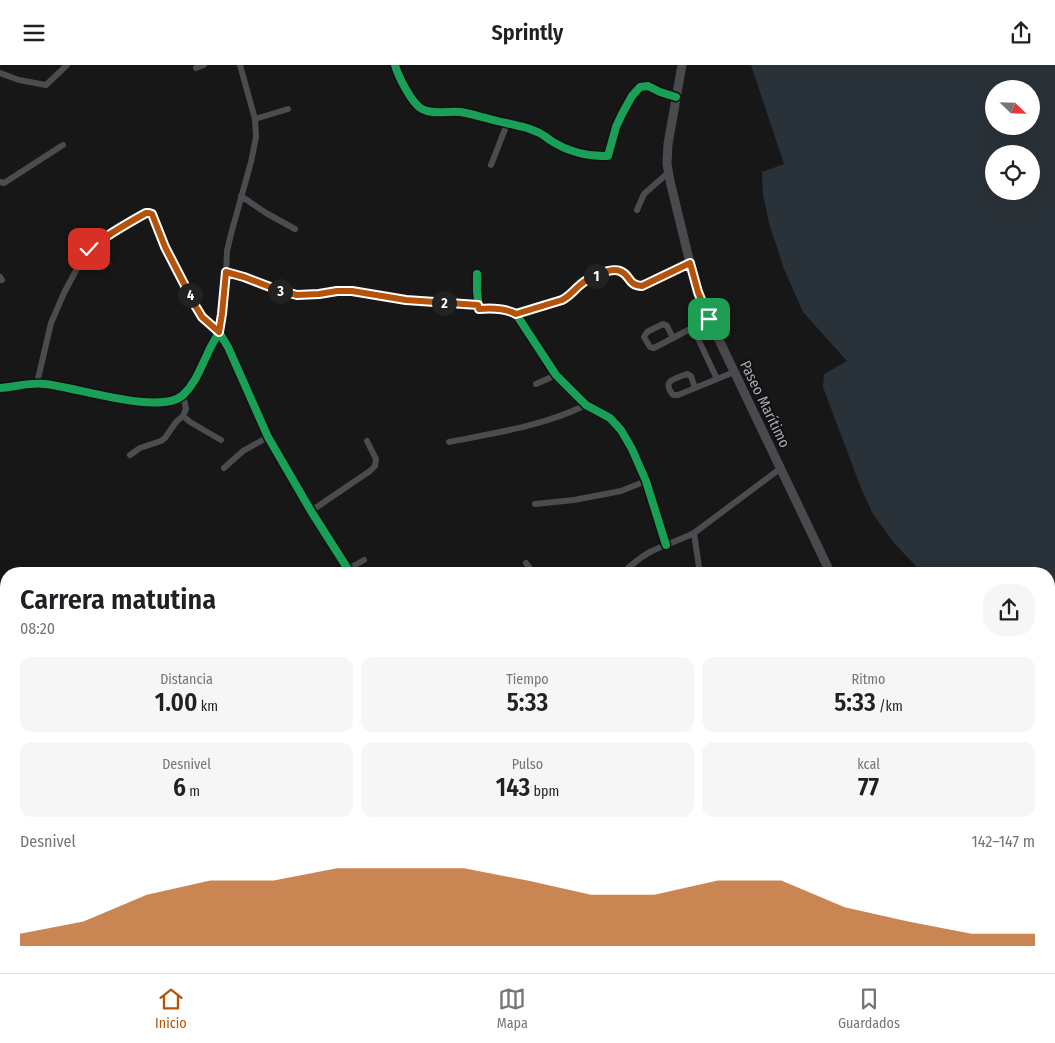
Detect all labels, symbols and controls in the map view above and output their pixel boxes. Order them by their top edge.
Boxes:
icon: menu [20,19,48,47]
text: Sprintly [492,19,563,46]
icon: share [1007,19,1035,47]
north arrow [985,80,1040,135]
map controls [985,80,1040,200]
button: locate [985,145,1040,200]
pin [68,228,110,270]
icon: check [75,235,103,263]
pin: 1 [584,263,608,289]
text: 1 [594,268,599,285]
pin: 3 [268,279,292,303]
pin: 4 [178,283,202,307]
text: 3 [277,283,284,300]
text: 4 [187,287,194,304]
pin: 2 [432,291,456,315]
text: 2 [441,295,448,312]
pin [688,298,730,340]
icon: arrive [695,305,723,333]
street label: Paseo Marítimo [736,358,794,451]
text: Carrera matutina [20,583,216,616]
button: share [983,584,1035,636]
text: 08:20 [20,619,55,638]
text: Distancia [160,671,213,688]
text: Tiempo [506,671,549,688]
text: Ritmo [852,671,885,688]
text: 1.00 [155,688,198,718]
text: 5:33 [507,688,548,718]
text: 5:33 [834,688,876,718]
text: km [198,698,218,715]
text: /km [876,698,903,715]
text: Desnivel [162,756,211,773]
text: Pulso [512,756,543,773]
text: kcal [857,756,880,773]
text: 6 [173,773,186,803]
text: 143 [496,773,530,803]
text: 77 [858,773,879,803]
text: m [186,783,200,800]
text: bpm [530,783,559,800]
text: Desnivel [20,832,76,851]
text: 142–147 m [971,832,1035,851]
tab: Inicio [155,985,187,1032]
tab: Mapa [497,985,528,1032]
tab: Guardados [838,985,900,1032]

